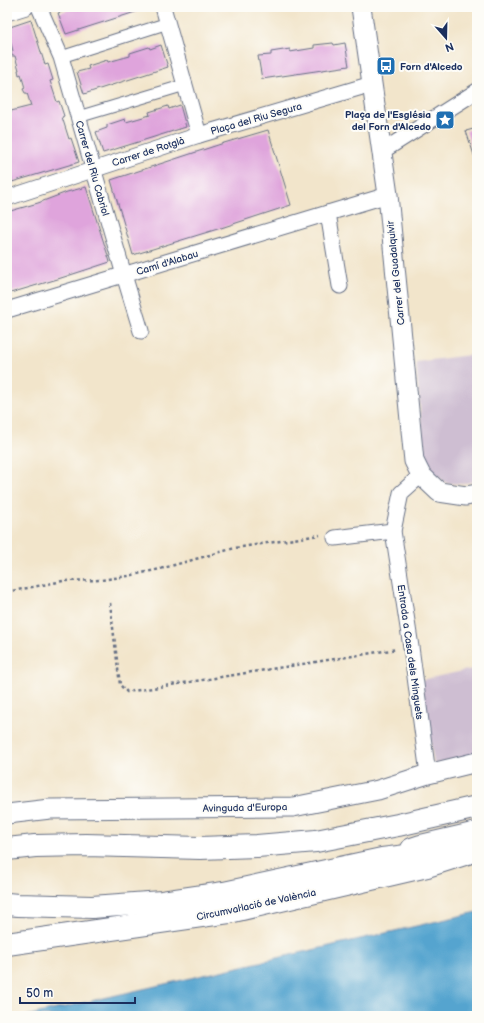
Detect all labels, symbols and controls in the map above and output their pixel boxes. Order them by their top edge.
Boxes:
north arrow [426,18,466,58]
text: N [443,39,455,54]
bus stop icon: Forn d'Alcedo [375,55,397,77]
place label: Forn d'Alcedo [400,61,463,73]
street label: Plaça del Riu Segura [209,100,304,138]
place label: Plaça de l'Església del Forn d'Alcedo [345,109,431,133]
place icon: Plaça de l'Església del Forn d'Alcedo [434,109,456,131]
street label: Carrer del Riu Cabriol [73,119,111,217]
street label: Carrer de Rotglà [111,134,186,169]
street label: Carrer del Guadalquivir [384,220,407,326]
street label: Camí d'Alabau [135,248,200,278]
street label: Entrada a Casa dels Minguets [395,584,425,720]
street label: Avinguda d'Europa [203,801,288,815]
street label: Circumval·lació de València [195,886,317,924]
scale bar [20,979,135,1005]
text: 50 m [26,986,53,1001]

